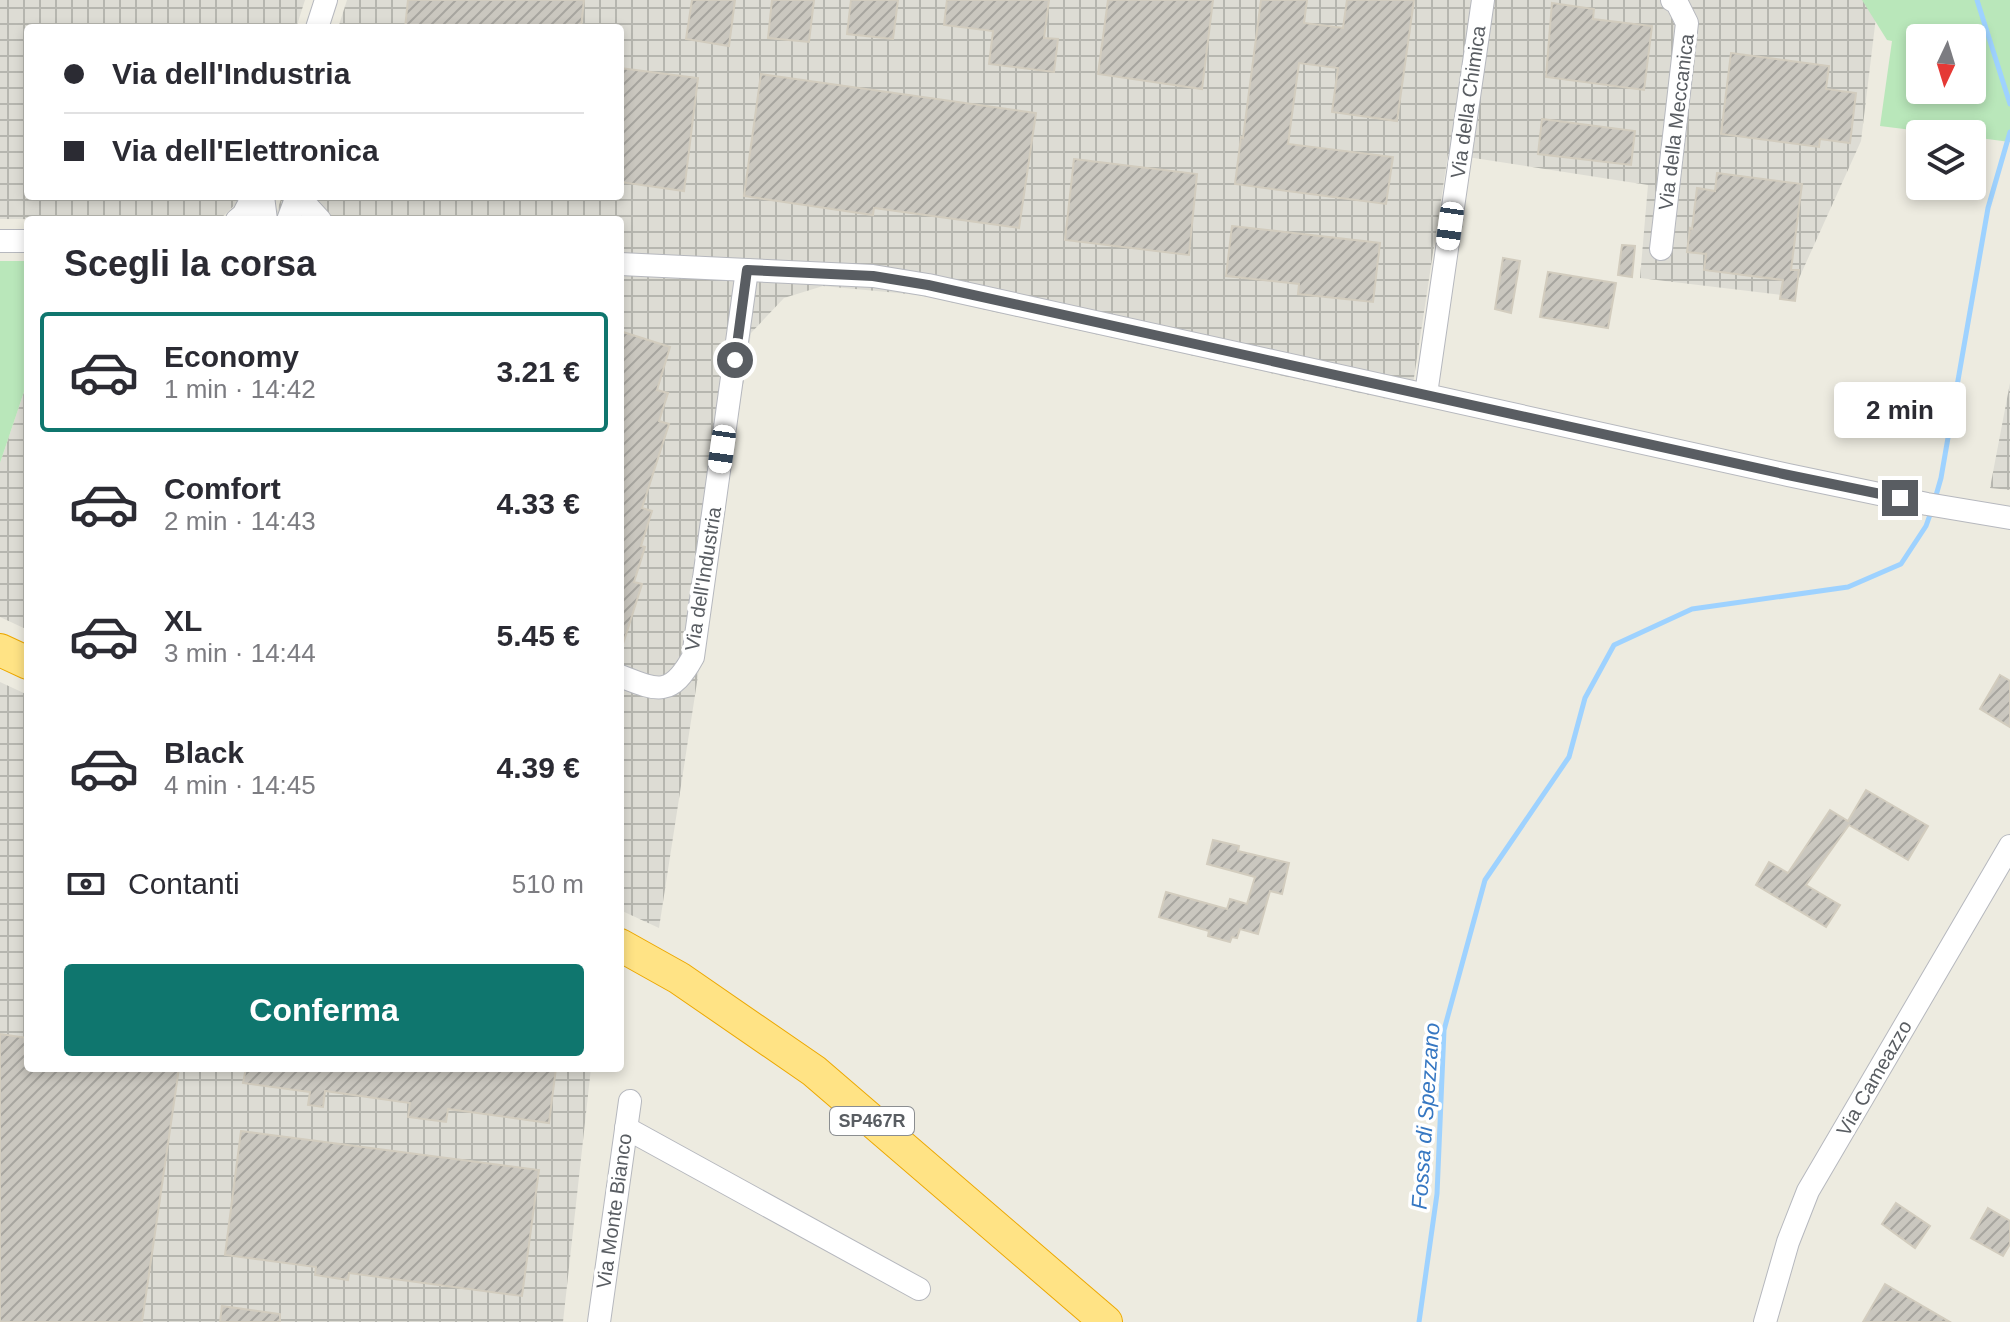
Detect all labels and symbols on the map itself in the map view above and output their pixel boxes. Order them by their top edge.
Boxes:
street label: Via della Chimica [1446,23,1490,180]
north arrow [1906,24,1986,104]
street label: Via della Meccanica [1654,32,1698,211]
car [1435,201,1465,251]
route start [717,342,753,378]
callout: 2 min [1834,382,1966,438]
car [707,424,737,474]
route end [1882,480,1918,516]
street label: Via dell'Industria [681,504,725,653]
street label: Via Cameazzo [1832,1016,1916,1140]
water label: Fossa di Spezzano [1407,1022,1444,1210]
road number: SP467R [830,1107,914,1135]
street label: Via Monte Bianco [592,1132,636,1290]

